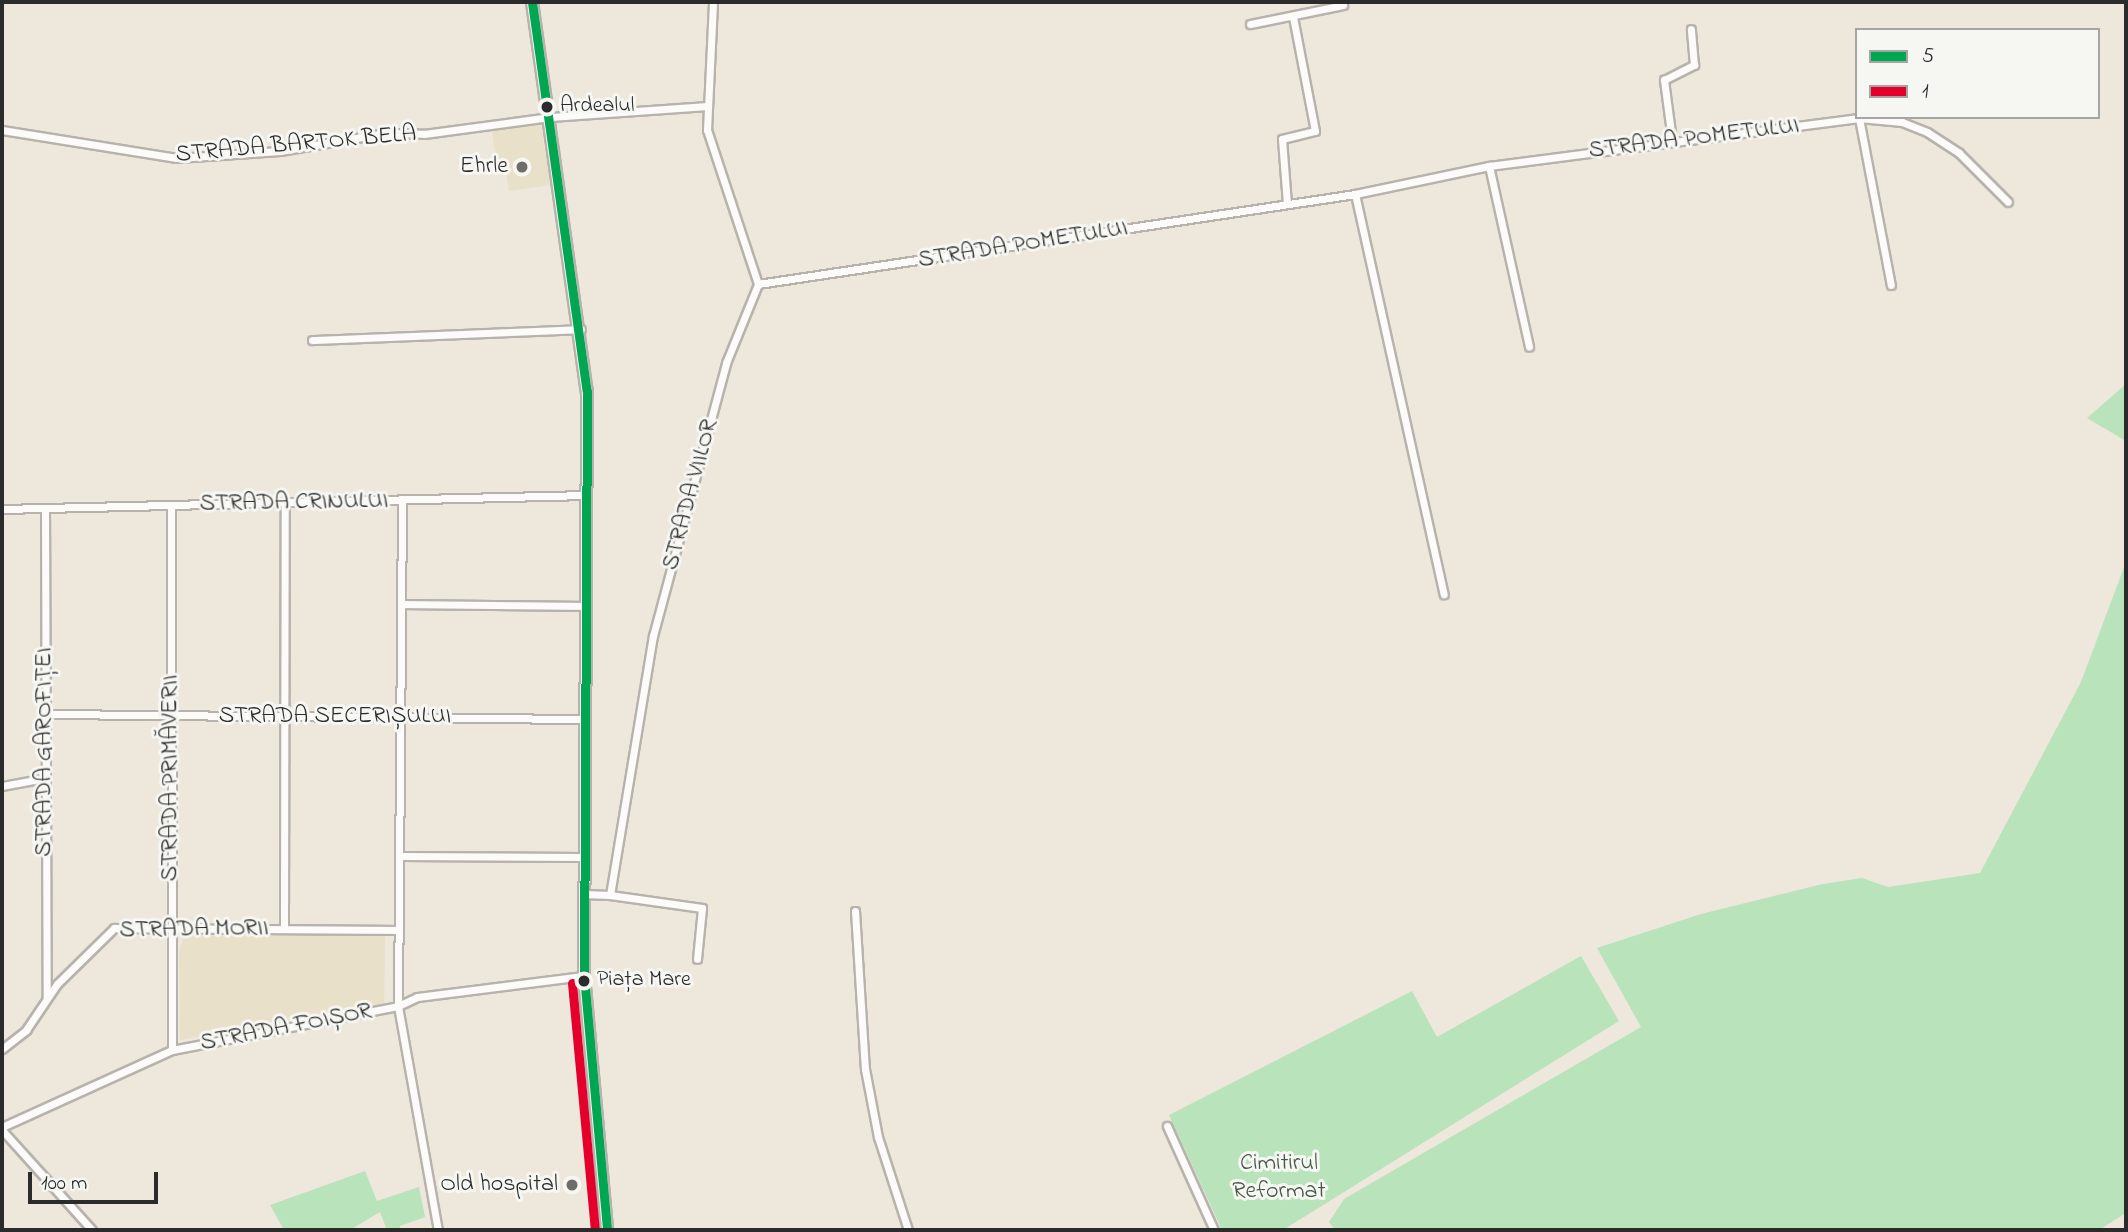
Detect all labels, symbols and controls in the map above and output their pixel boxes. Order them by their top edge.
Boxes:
legend [1855,28,2100,119]
text: 5 [1922,42,1934,72]
text: 1 [1922,77,1929,107]
place label: Ardealul [560,94,634,120]
marker: Ardealul [540,100,554,114]
street label: STRADA POMETULUI [1587,112,1801,166]
street label: STRADA BARTOK BELA [175,120,417,170]
place label: Ehrle [460,153,508,181]
marker: Ehrle [514,159,530,175]
street label: STRADA POMETULUI [916,214,1130,276]
street label: STRADA VIILOR [657,417,725,573]
street label: STRADA CRINULUI [199,487,389,519]
street label: STRADA GAROFIȚEI [31,647,59,857]
street label: STRADA PRIMĂVERII [157,675,185,881]
street label: STRADA SECERIȘULUI [219,703,451,731]
street label: STRADA MORII [119,914,269,946]
place label: Piața Mare [597,968,691,994]
marker: Piața Mare [577,974,591,988]
street label: STRADA FOIȘOR [198,997,374,1059]
park label: Cimitirul Reformat [1232,1150,1326,1206]
scale bar [32,1158,161,1202]
text: 100 m [41,1169,87,1199]
place label: Old hospital [440,1171,558,1199]
marker: Old hospital [564,1177,580,1193]

